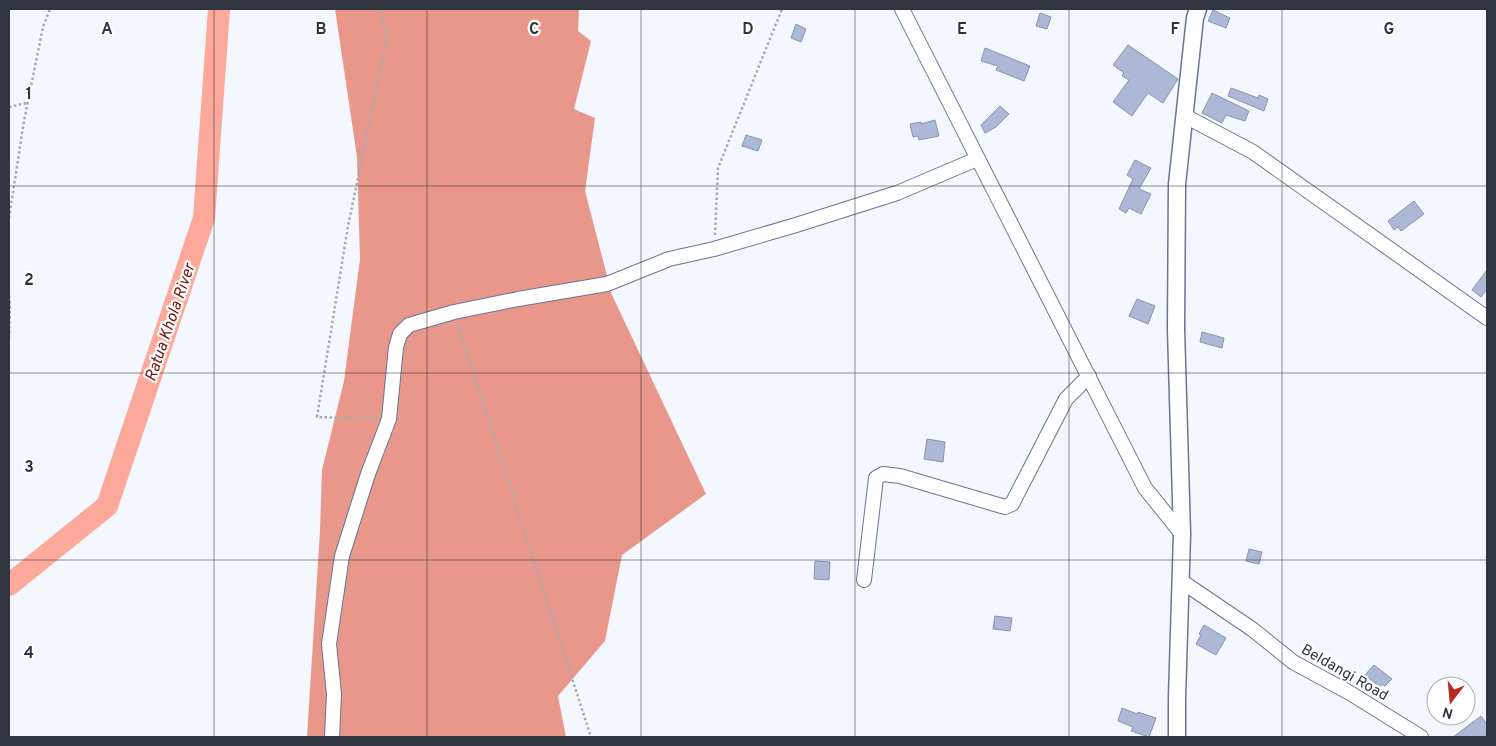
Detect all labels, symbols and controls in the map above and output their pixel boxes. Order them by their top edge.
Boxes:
text: A [101,20,113,40]
text: B [315,20,327,40]
text: C [529,20,539,40]
text: D [742,20,754,40]
text: E [957,20,967,40]
text: F [1170,20,1180,40]
text: G [1384,20,1394,40]
text: 1 [26,85,32,105]
water label: Ratua Khola River [141,259,201,384]
text: 2 [24,271,34,291]
text: 3 [24,458,34,478]
street label: Beldangi Road [1297,641,1391,706]
text: 4 [24,644,34,664]
north arrow [1426,676,1476,726]
text: N [1441,702,1455,722]

